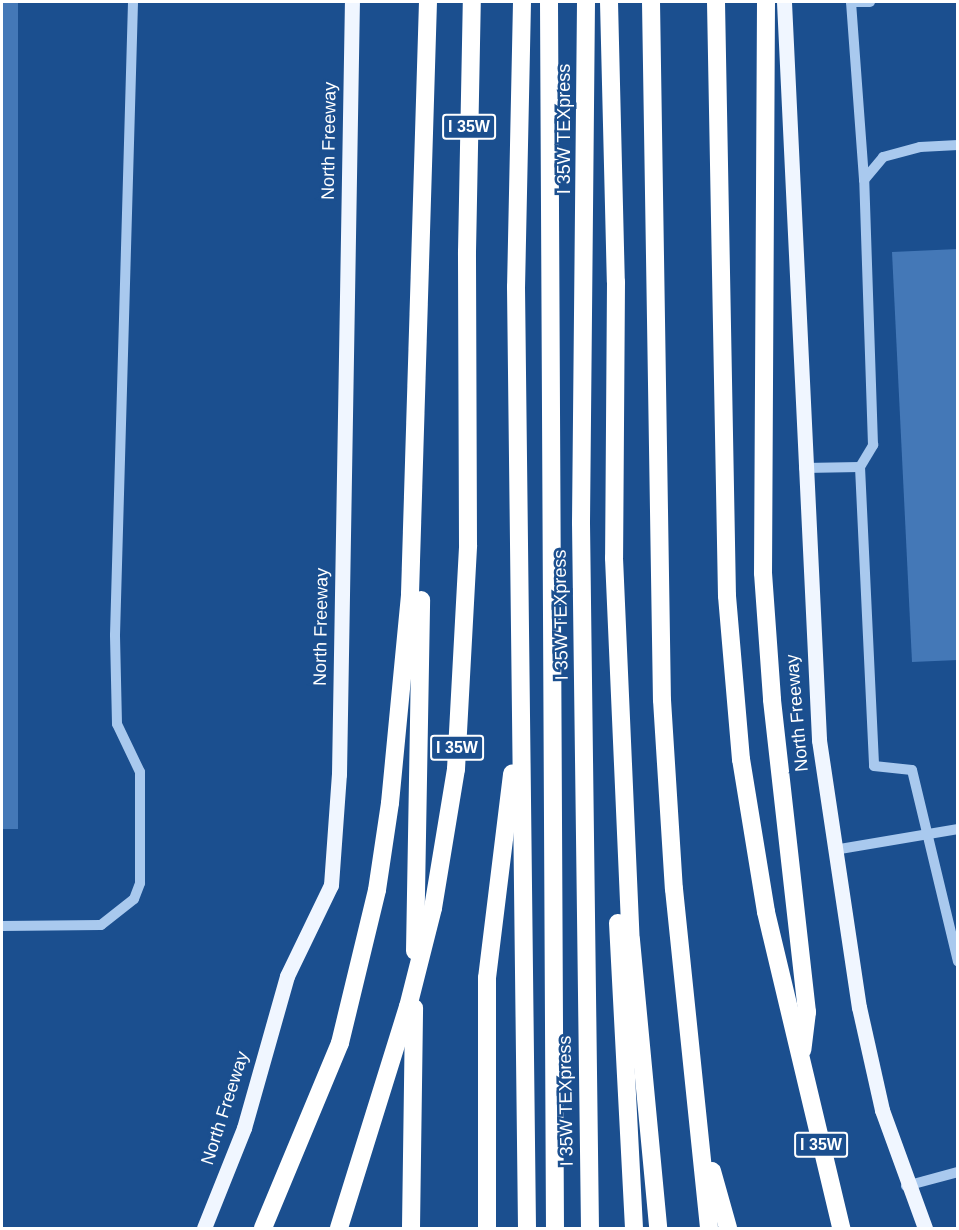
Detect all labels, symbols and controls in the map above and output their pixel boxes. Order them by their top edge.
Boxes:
street label: I 35W TEXpress [553,63,575,195]
street label: North Freeway [317,82,341,200]
road number: I 35W [442,114,496,140]
street label: I 35W TEXpress [549,549,573,681]
street label: North Freeway [309,568,333,686]
street label: North Freeway [781,653,813,773]
road number: I 35W [430,735,484,761]
street label: I 35W TEXpress [554,1035,578,1167]
street label: North Freeway [196,1049,254,1167]
road number: I 35W [794,1132,848,1158]

